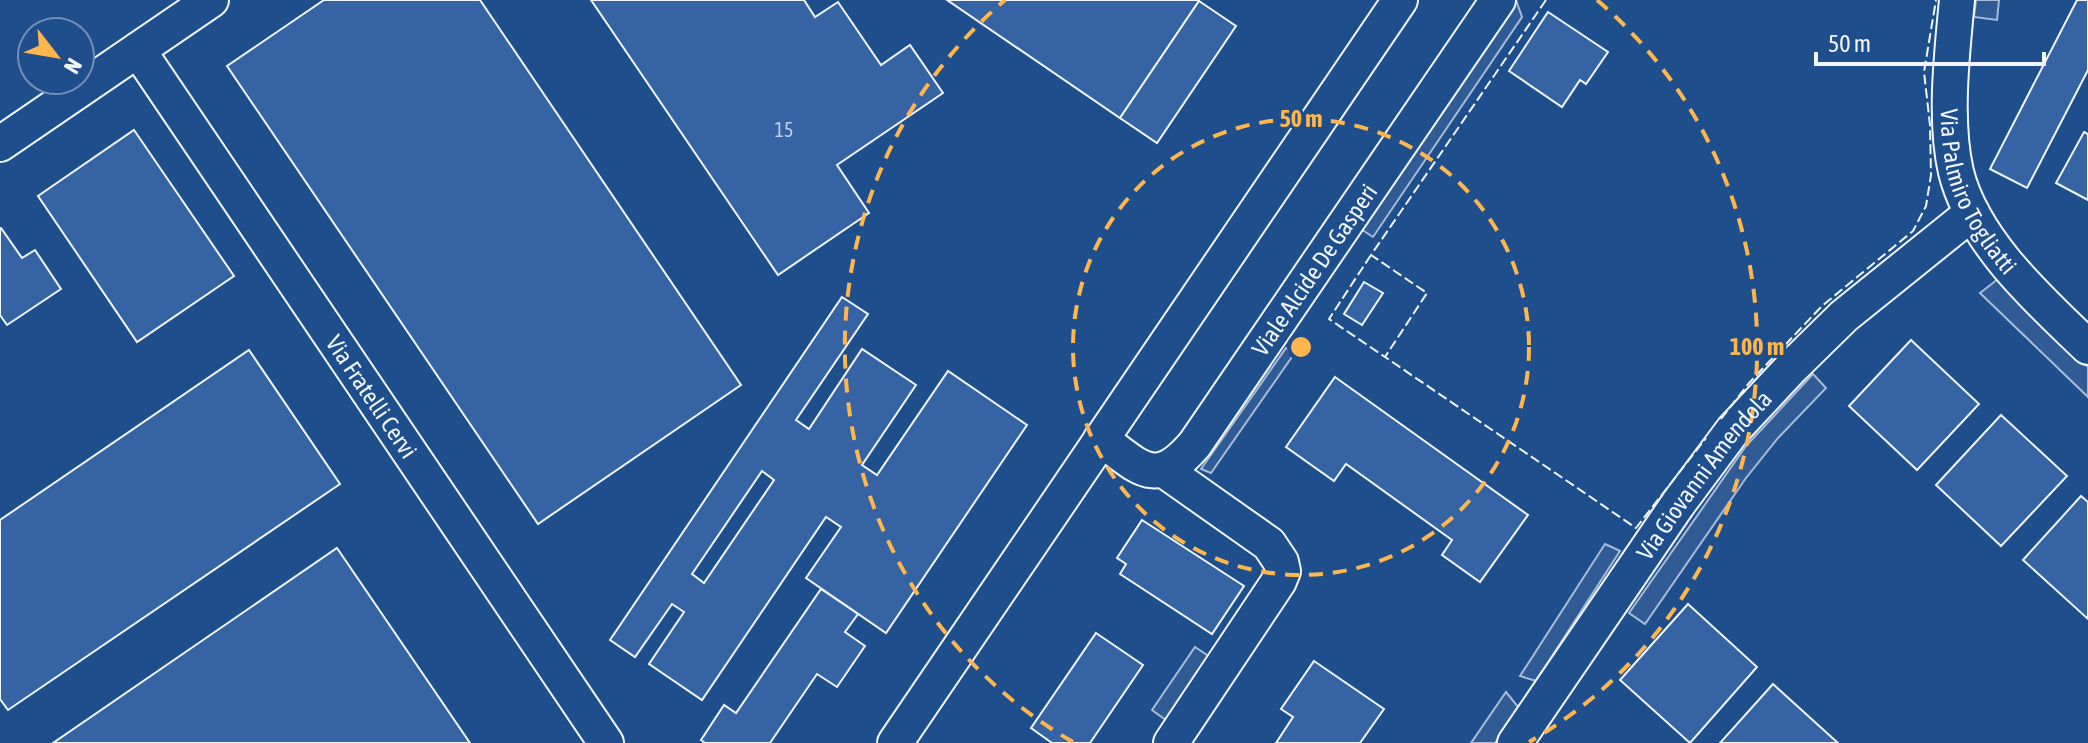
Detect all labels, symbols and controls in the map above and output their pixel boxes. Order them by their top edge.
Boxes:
north arrow [16,16,96,96]
scale bar [1816,16,2044,66]
text: 50 m [1828,30,1871,57]
text: N [59,54,88,79]
text: 50 m [1279,105,1323,132]
street label: Via Palmiro Togliatti [1936,108,2023,279]
house number: 15 [775,118,793,141]
street label: Viale Alcide De Gasperi [1246,179,1382,361]
street label: Via Fratelli Cervi [321,330,423,463]
centre of rings [1287,333,1315,361]
text: 100 m [1730,333,1784,360]
street label: Via Giovanni Amendola [1631,385,1777,565]

